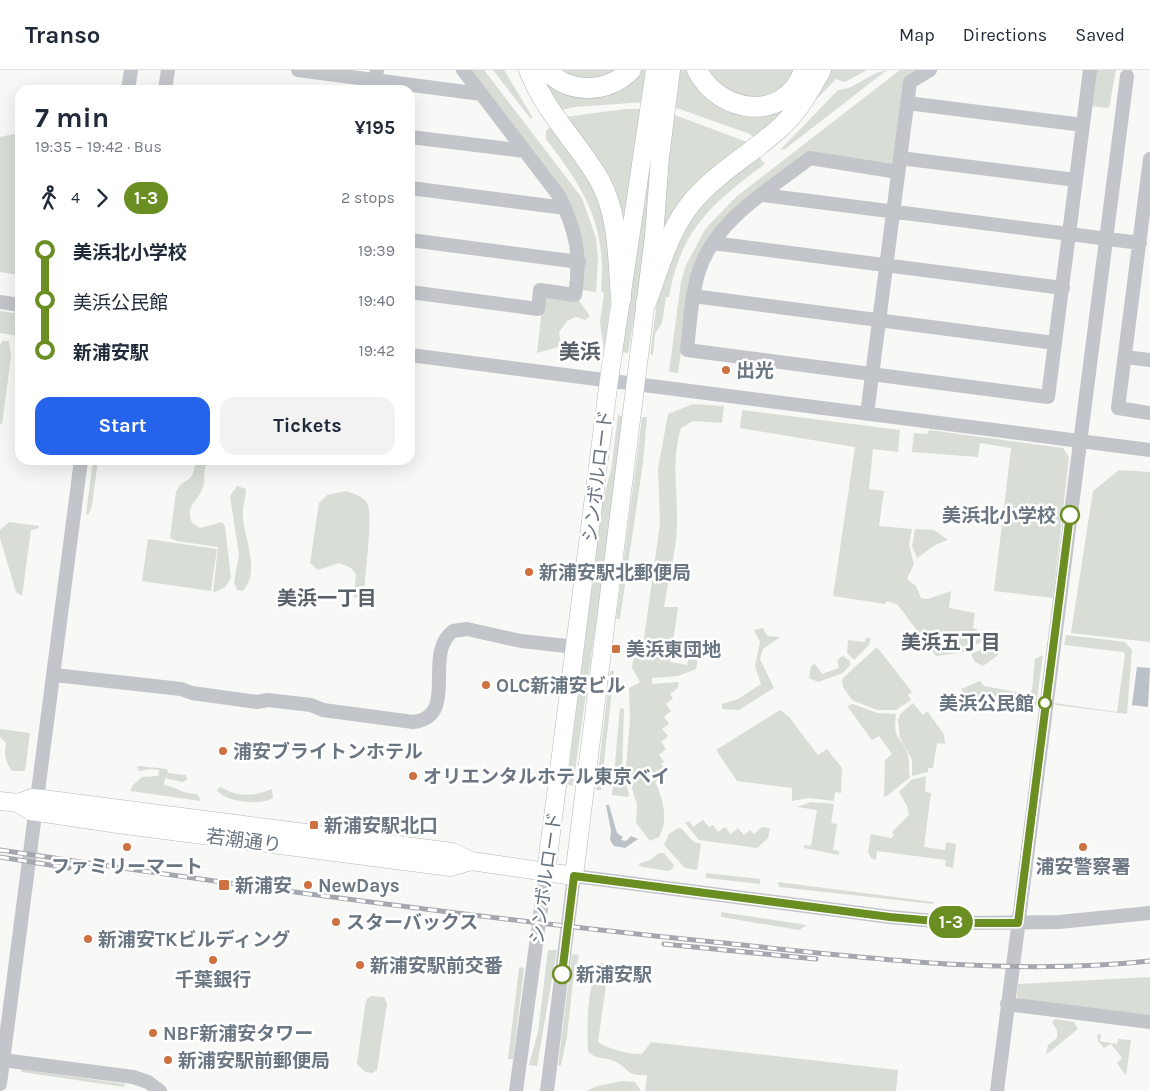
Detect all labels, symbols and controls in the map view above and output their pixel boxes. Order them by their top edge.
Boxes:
text: Transo [25,21,100,49]
text: Map [899,24,935,46]
text: Directions [963,24,1047,46]
text: Saved [1075,24,1125,46]
text: 7 min [35,101,109,134]
text: ¥195 [354,117,395,139]
text: 19:35 – 19:42 · Bus [35,137,162,156]
icon: walk [35,184,63,212]
icon: forward [88,184,116,212]
text: 1-3 [134,187,158,209]
text: 4 [71,188,80,207]
text: 2 stops [341,188,395,207]
text: 19:39 [358,241,395,260]
text: 美浜北小学校 [73,242,187,264]
text: 19:40 [358,291,395,310]
text: 美浜公民館 [73,292,168,314]
district label: 美浜 [559,340,601,364]
text: 19:42 [359,341,395,360]
text: 新浦安駅 [73,342,149,364]
place label: 出光 [736,360,774,382]
marker: 出光 [720,364,732,376]
button: Start [35,397,210,455]
button: Tickets [220,397,395,455]
street label: シンボルロード [579,409,617,543]
place label: 美浜北小学校 [942,505,1056,527]
marker: 美浜北小学校 [1060,505,1080,525]
place label: 新浦安駅北郵便局 [539,562,691,584]
marker: 新浦安駅北郵便局 [523,566,535,578]
district label: 美浜一丁目 [277,587,377,610]
district label: 美浜五丁目 [901,631,1001,654]
place label: 美浜東団地 [626,639,721,661]
marker: 美浜東団地 [610,643,622,655]
place label: OLC新浦安ビル [496,675,625,697]
marker: OLC新浦安ビル [480,679,492,691]
place label: 美浜公民館 [939,693,1034,715]
marker: 美浜公民館 [1038,696,1052,710]
place label: 浦安ブライトンホテル [233,741,423,763]
marker: 浦安ブライトンホテル [217,745,229,757]
place label: オリエンタルホテル東京ベイ [423,766,670,788]
marker: オリエンタルホテル東京ベイ [407,770,419,782]
street label: シンボルロード [526,811,566,946]
place label: 新浦安駅北口 [324,815,438,837]
marker: 新浦安駅北口 [308,819,320,831]
street label: 若潮通り [205,825,283,857]
marker: ファミリーマート [121,841,133,853]
marker: 浦安警察署 [1077,841,1089,853]
place label: ファミリーマート [51,856,203,878]
place label: 浦安警察署 [1035,856,1131,878]
place label: 新浦安 [235,875,292,897]
place label: NewDays [318,875,400,897]
marker: 新浦安 [217,878,231,892]
marker: NewDays [302,879,314,891]
line badge: 1-3 [922,906,980,938]
text: 1-3 [939,911,963,933]
place label: スターバックス [346,912,478,934]
marker: スターバックス [330,916,342,928]
place label: 新浦安TKビルディング [98,929,290,951]
marker: 新浦安TKビルディング [82,933,94,945]
marker: 千葉銀行 [207,954,219,966]
place label: 新浦安駅前交番 [370,955,503,977]
marker: 新浦安駅前交番 [354,959,366,971]
marker: 新浦安駅 [552,964,572,984]
place label: 新浦安駅 [576,964,652,986]
place label: 千葉銀行 [175,969,251,991]
place label: NBF新浦安タワー [163,1023,313,1045]
marker: NBF新浦安タワー [147,1027,159,1039]
place label: 新浦安駅前郵便局 [178,1050,330,1072]
marker: 新浦安駅前郵便局 [162,1054,174,1066]

